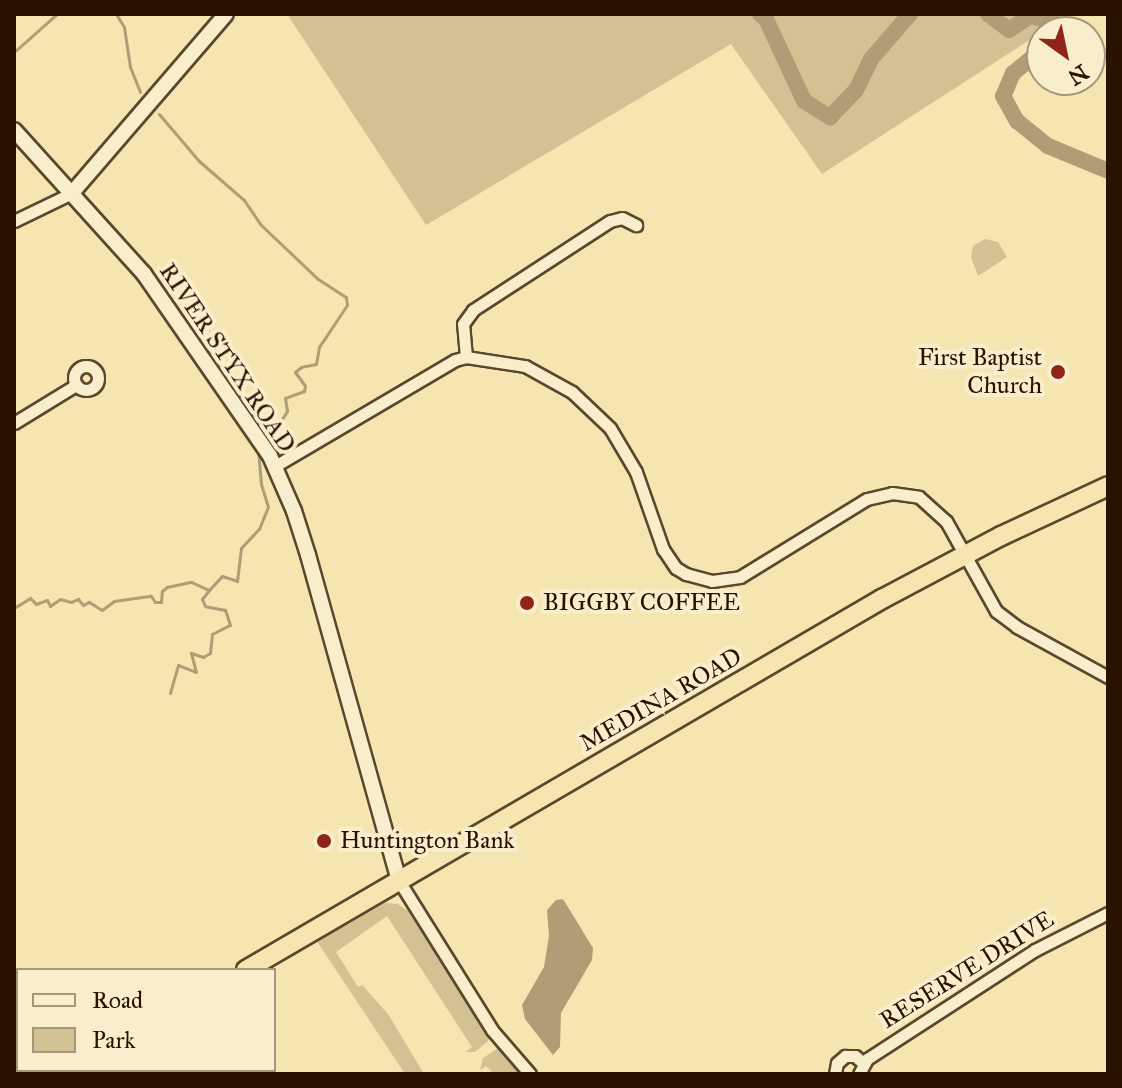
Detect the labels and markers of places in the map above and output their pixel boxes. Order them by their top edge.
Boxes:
place label: First Baptist Church [918,344,1042,400]
marker: First Baptist Church [1049,363,1067,381]
place label: BIGGBY COFFEE [543,589,740,617]
marker: BIGGBY COFFEE [518,594,536,612]
place label: Huntington Bank [340,827,515,855]
marker: Huntington Bank [315,832,333,850]

